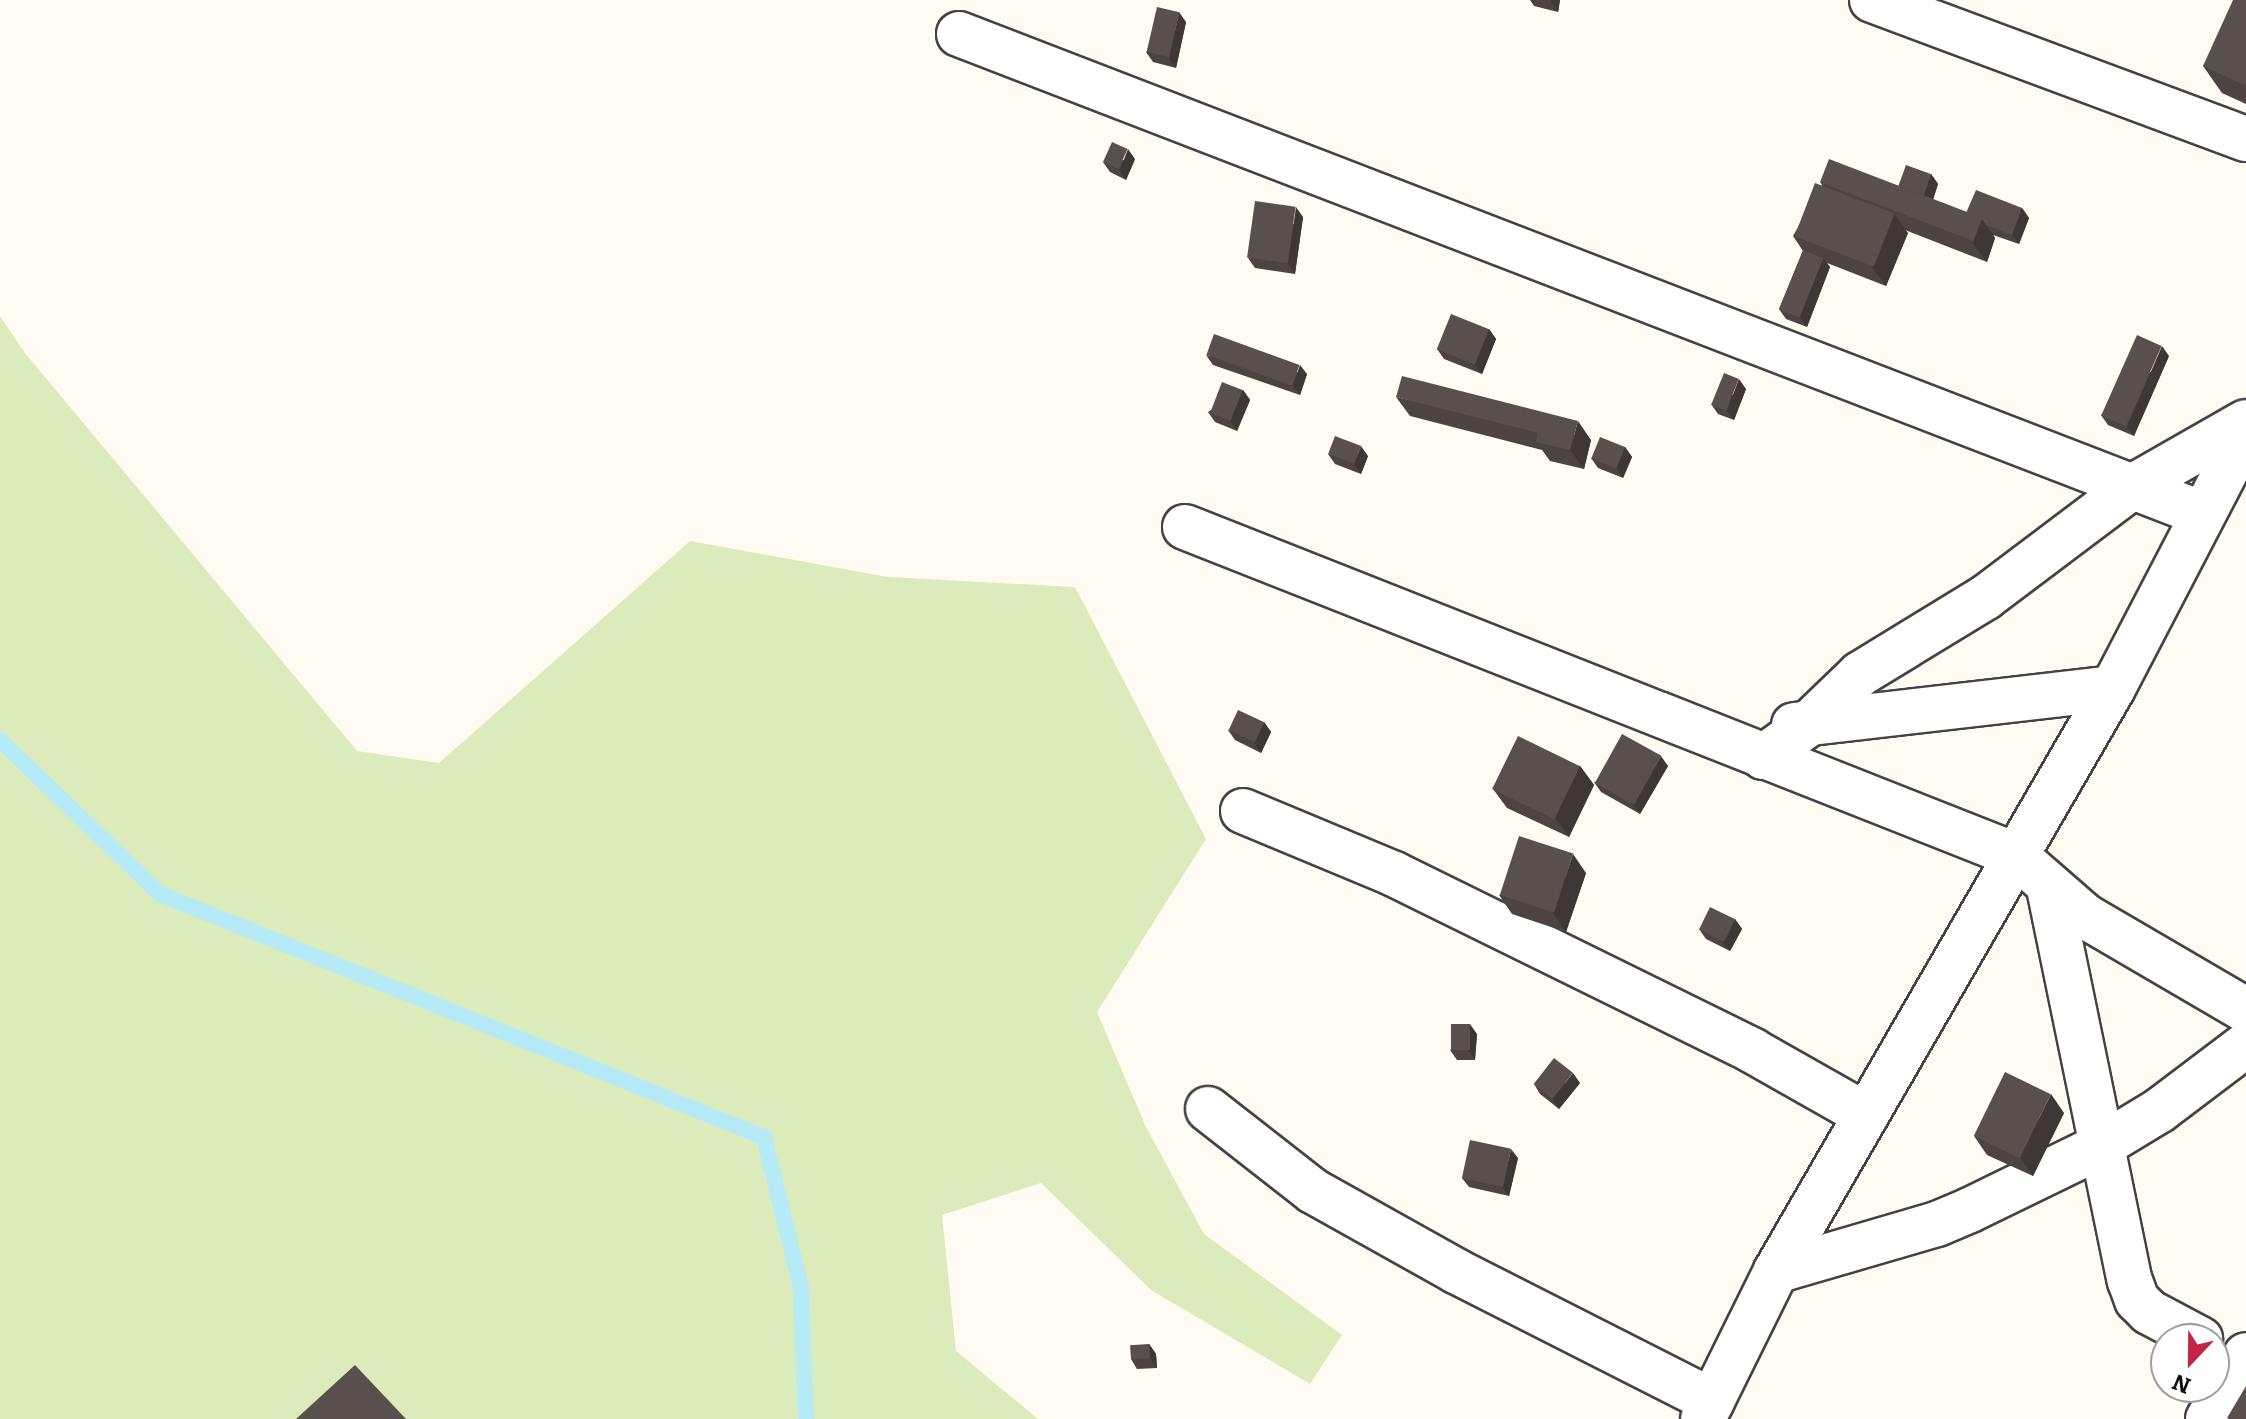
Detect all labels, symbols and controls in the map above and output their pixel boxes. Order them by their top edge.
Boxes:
north arrow [2150,1323,2230,1403]
text: N [2169,1368,2195,1400]

